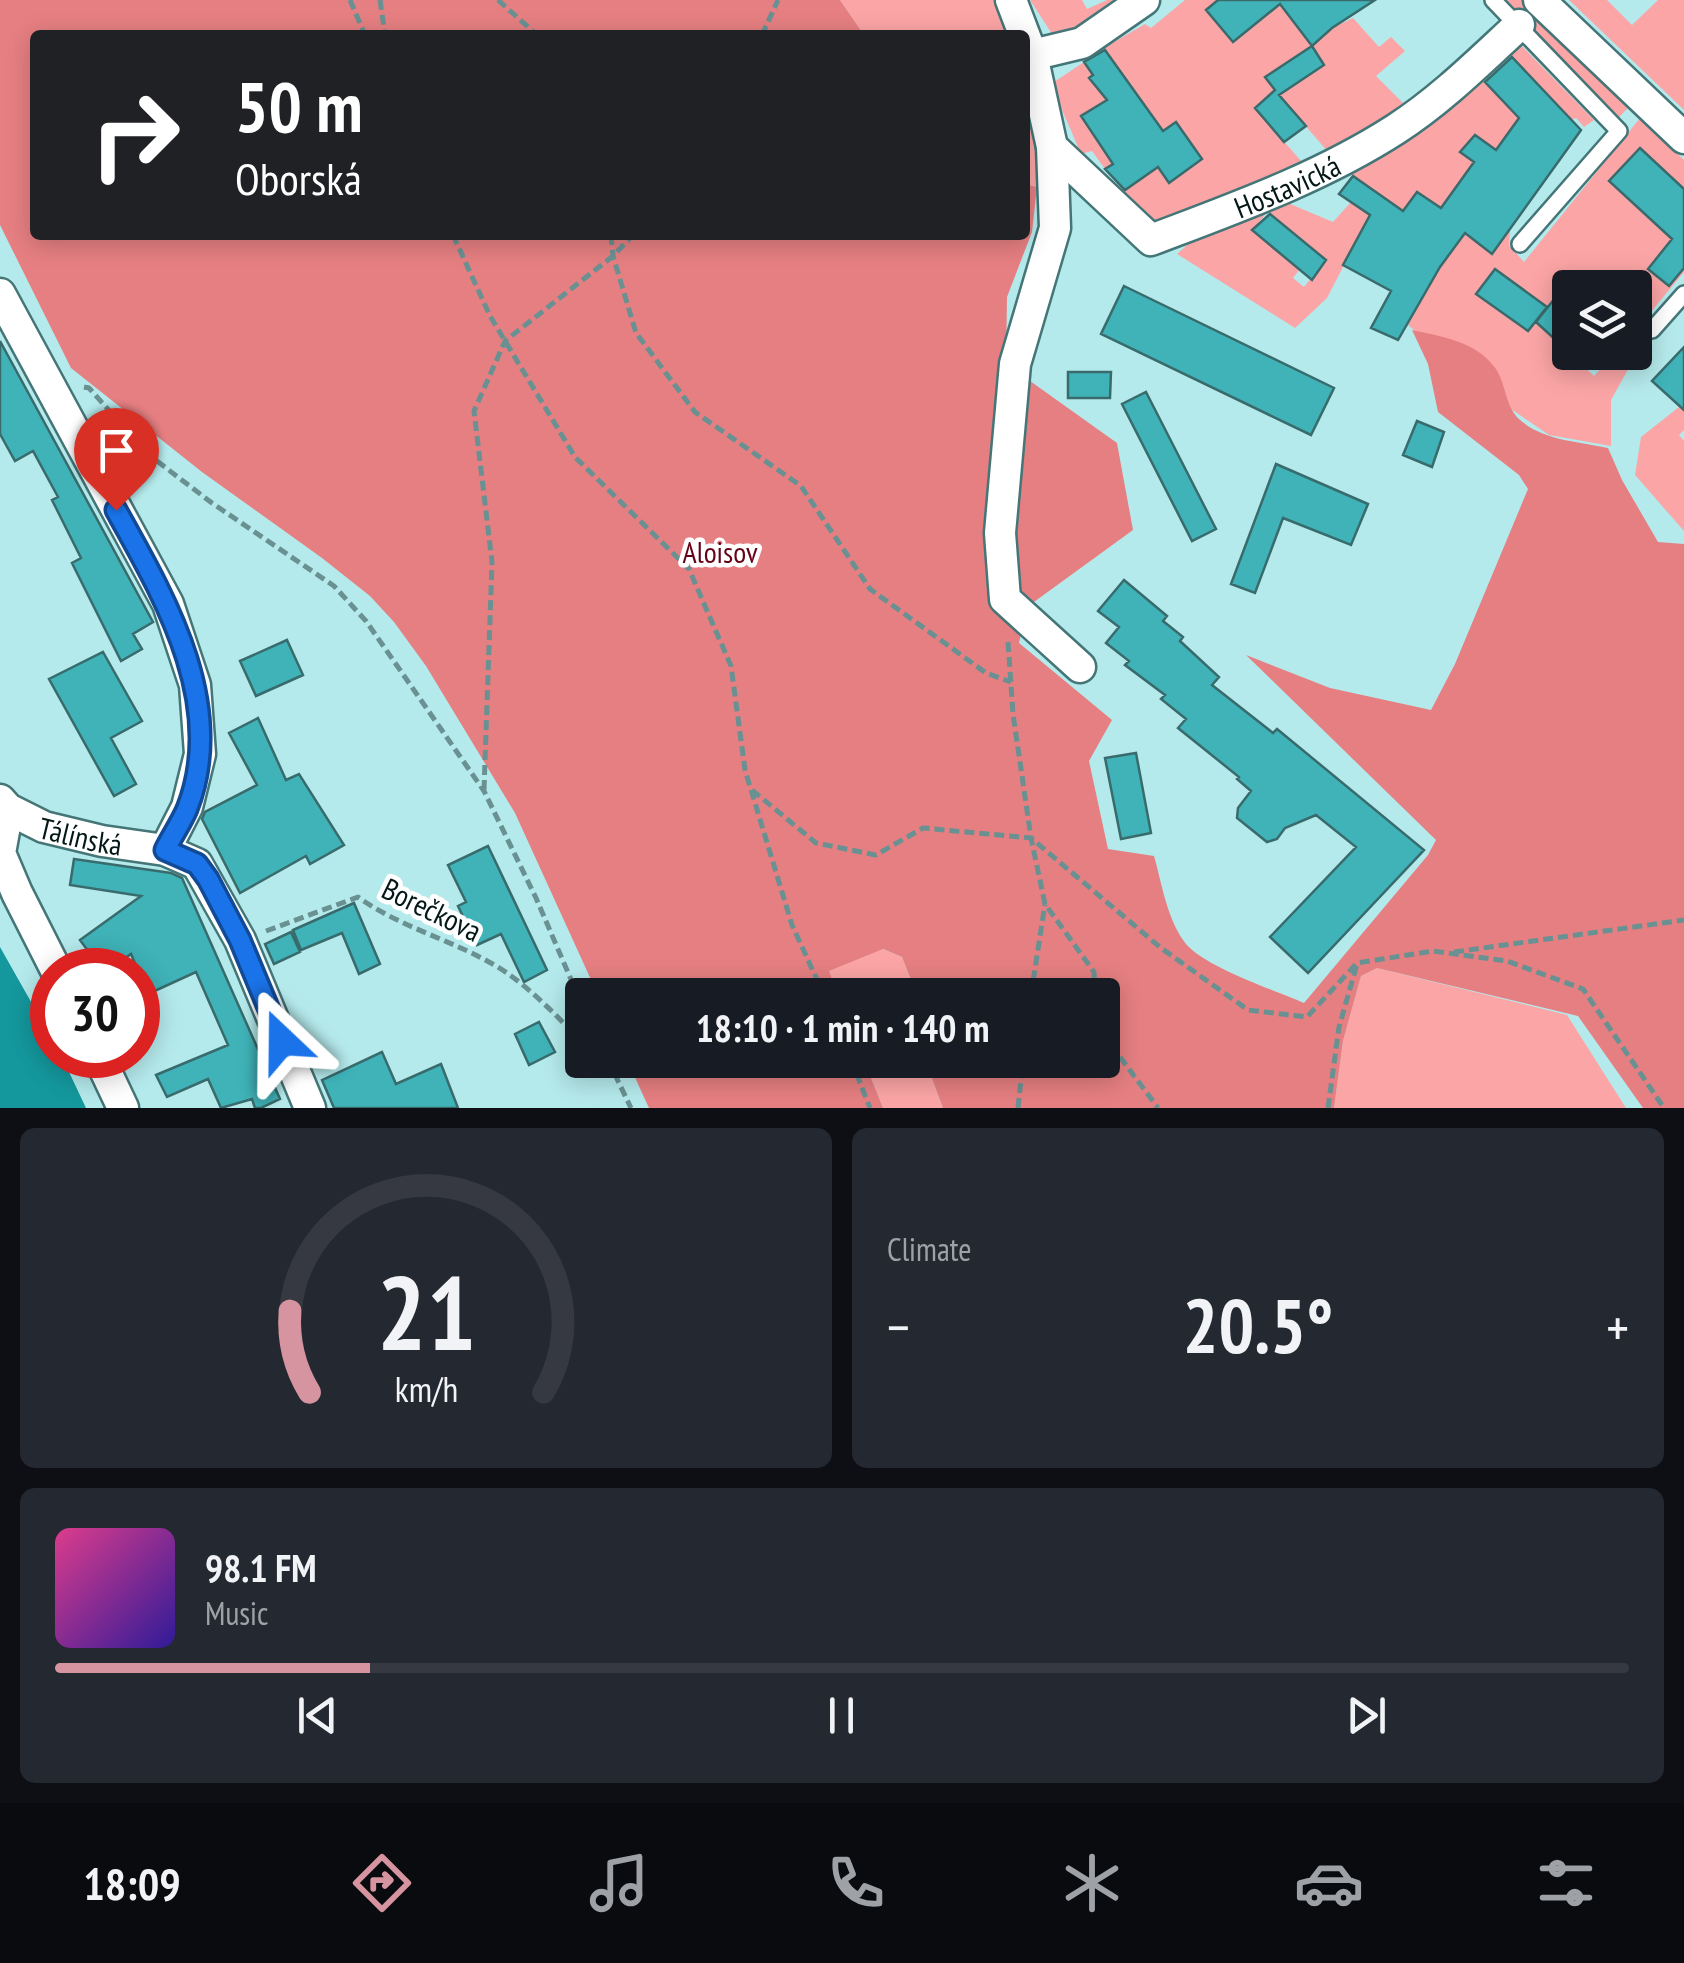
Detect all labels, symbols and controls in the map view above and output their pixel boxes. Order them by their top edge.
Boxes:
text: 50 m [235,61,363,151]
icon: right [70,70,200,200]
street label: Hostavická [1228,145,1346,226]
text: Oborská [235,149,362,207]
map controls [1552,270,1652,370]
button: layers [1552,270,1652,370]
pin [74,408,159,511]
icon: arrive [89,423,144,478]
park label: Aloisov [682,532,758,571]
street label: Tálínská [35,807,125,863]
street label: Borečkova [376,868,488,950]
speed limit sign: 30 [30,948,160,1078]
position arrow [230,989,334,1093]
text: 18:10 · 1 min · 140 m [696,1003,989,1052]
text: Climate [887,1228,971,1270]
text: 21 [376,1244,476,1379]
text: 20.5° [1183,1277,1333,1374]
text: − [887,1291,910,1362]
text: + [1606,1291,1629,1362]
text: km/h [394,1366,458,1412]
text: 98.1 FM [205,1543,317,1592]
text: Music [205,1592,268,1634]
icon: previous [290,1688,345,1743]
icon: pause [814,1688,869,1743]
icon: next [1339,1688,1394,1743]
icon: directions [347,1848,417,1918]
icon: music [584,1848,654,1918]
icon: phone [821,1848,891,1918]
icon: climate [1057,1848,1127,1918]
icon: car [1294,1848,1364,1918]
icon: filters [1531,1848,1601,1918]
text: 18:09 [83,1854,181,1912]

